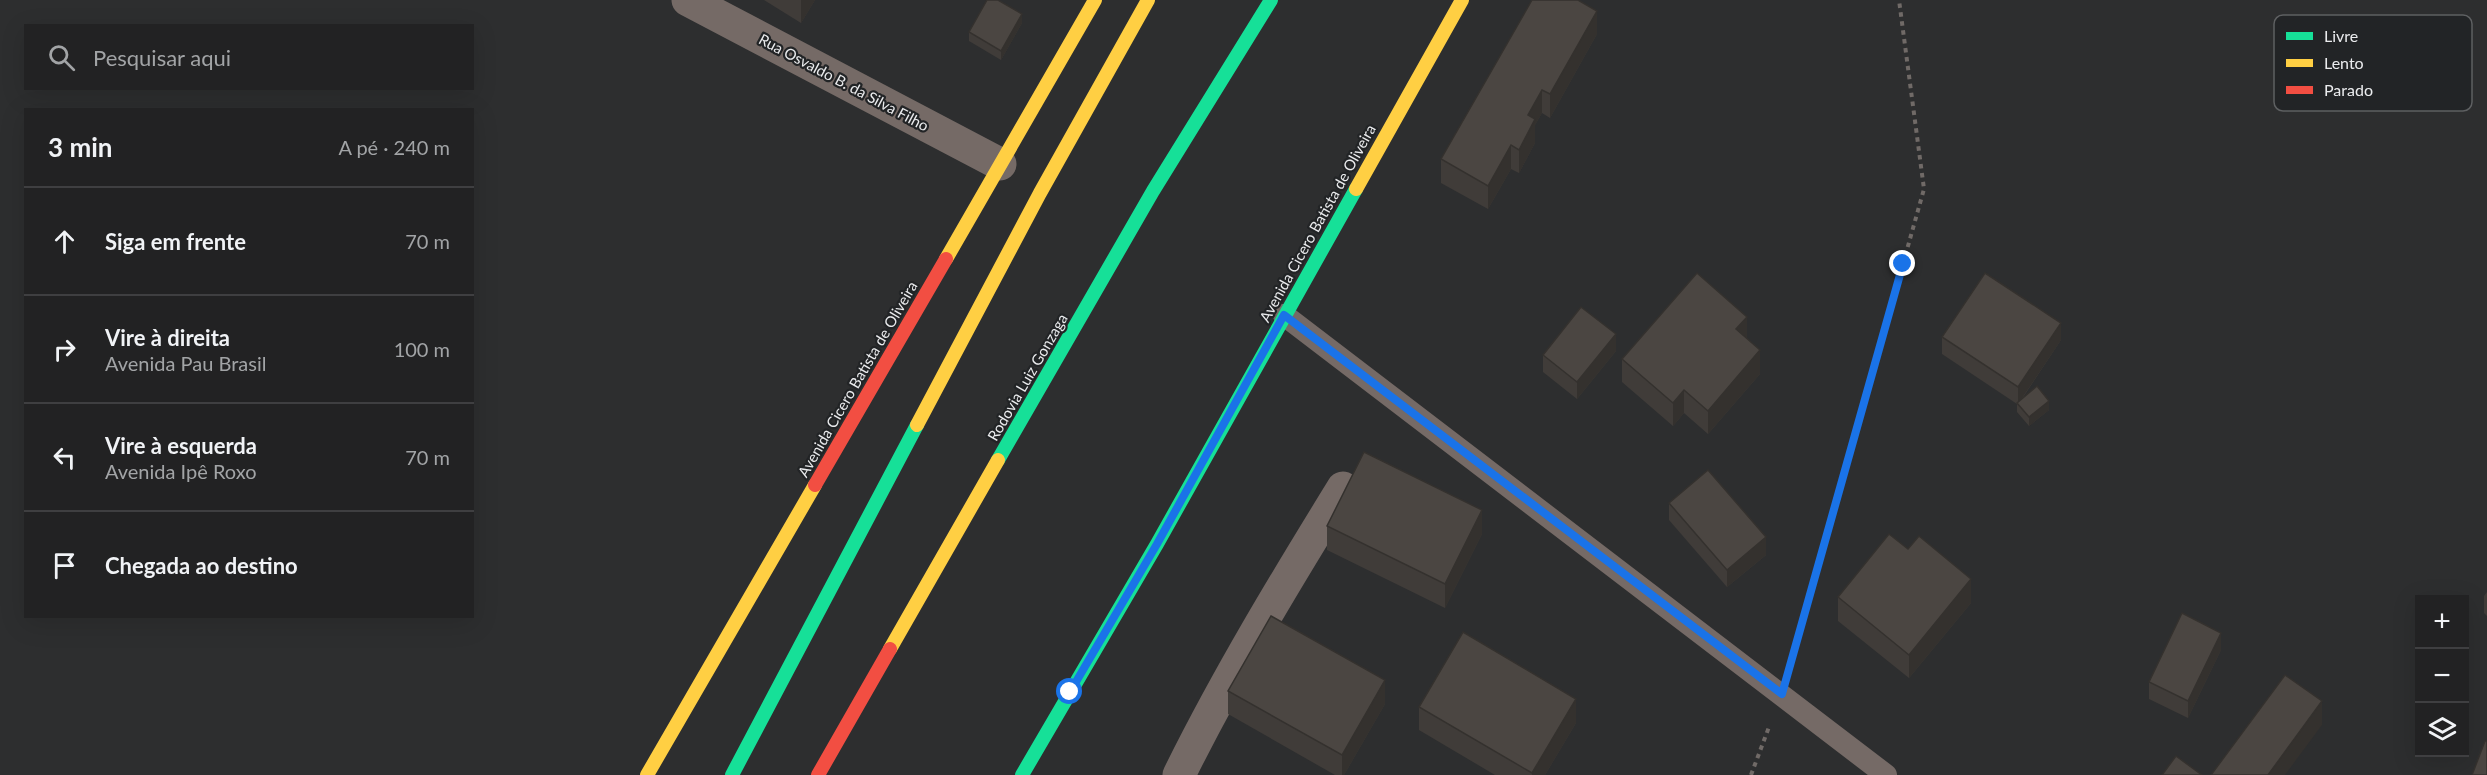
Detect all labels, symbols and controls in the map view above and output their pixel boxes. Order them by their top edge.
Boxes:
legend [2274,15,2472,111]
search box [24,24,474,90]
text: Livre [2324,26,2358,45]
street label: Rua Osvaldo B. da Silva Filho [756,30,932,134]
icon: search [45,41,78,74]
text: Pesquisar aqui [93,44,231,71]
text: Lento [2324,53,2364,72]
text: Parado [2324,80,2373,99]
street label: Avenida Cicero Batista de Oliveira [1255,121,1379,325]
text: 3 min [48,131,112,163]
text: A pé · 240 m [338,135,450,159]
icon: ahead [48,225,81,258]
text: Siga em frente [105,228,246,255]
text: 70 m [405,229,450,253]
route end [1889,250,1915,276]
street label: Avenida Cicero Batista de Oliveira [793,278,921,480]
street label: Rodovia Luiz Gonzaga [983,310,1071,444]
text: Vire à direita [105,324,230,351]
icon: right [48,333,81,366]
text: 100 m [394,337,450,361]
text: Avenida Pau Brasil [105,351,266,375]
text: Vire à esquerda [105,432,257,459]
icon: left [48,441,81,474]
text: 70 m [405,445,450,469]
text: Avenida Ipê Roxo [105,459,257,483]
icon: arrive [48,549,81,582]
text: Chegada ao destino [105,552,298,579]
map controls [2415,595,2469,757]
button: + [2415,595,2469,649]
button: − [2415,649,2469,703]
route start [1056,678,1082,704]
button: layers [2415,703,2469,757]

